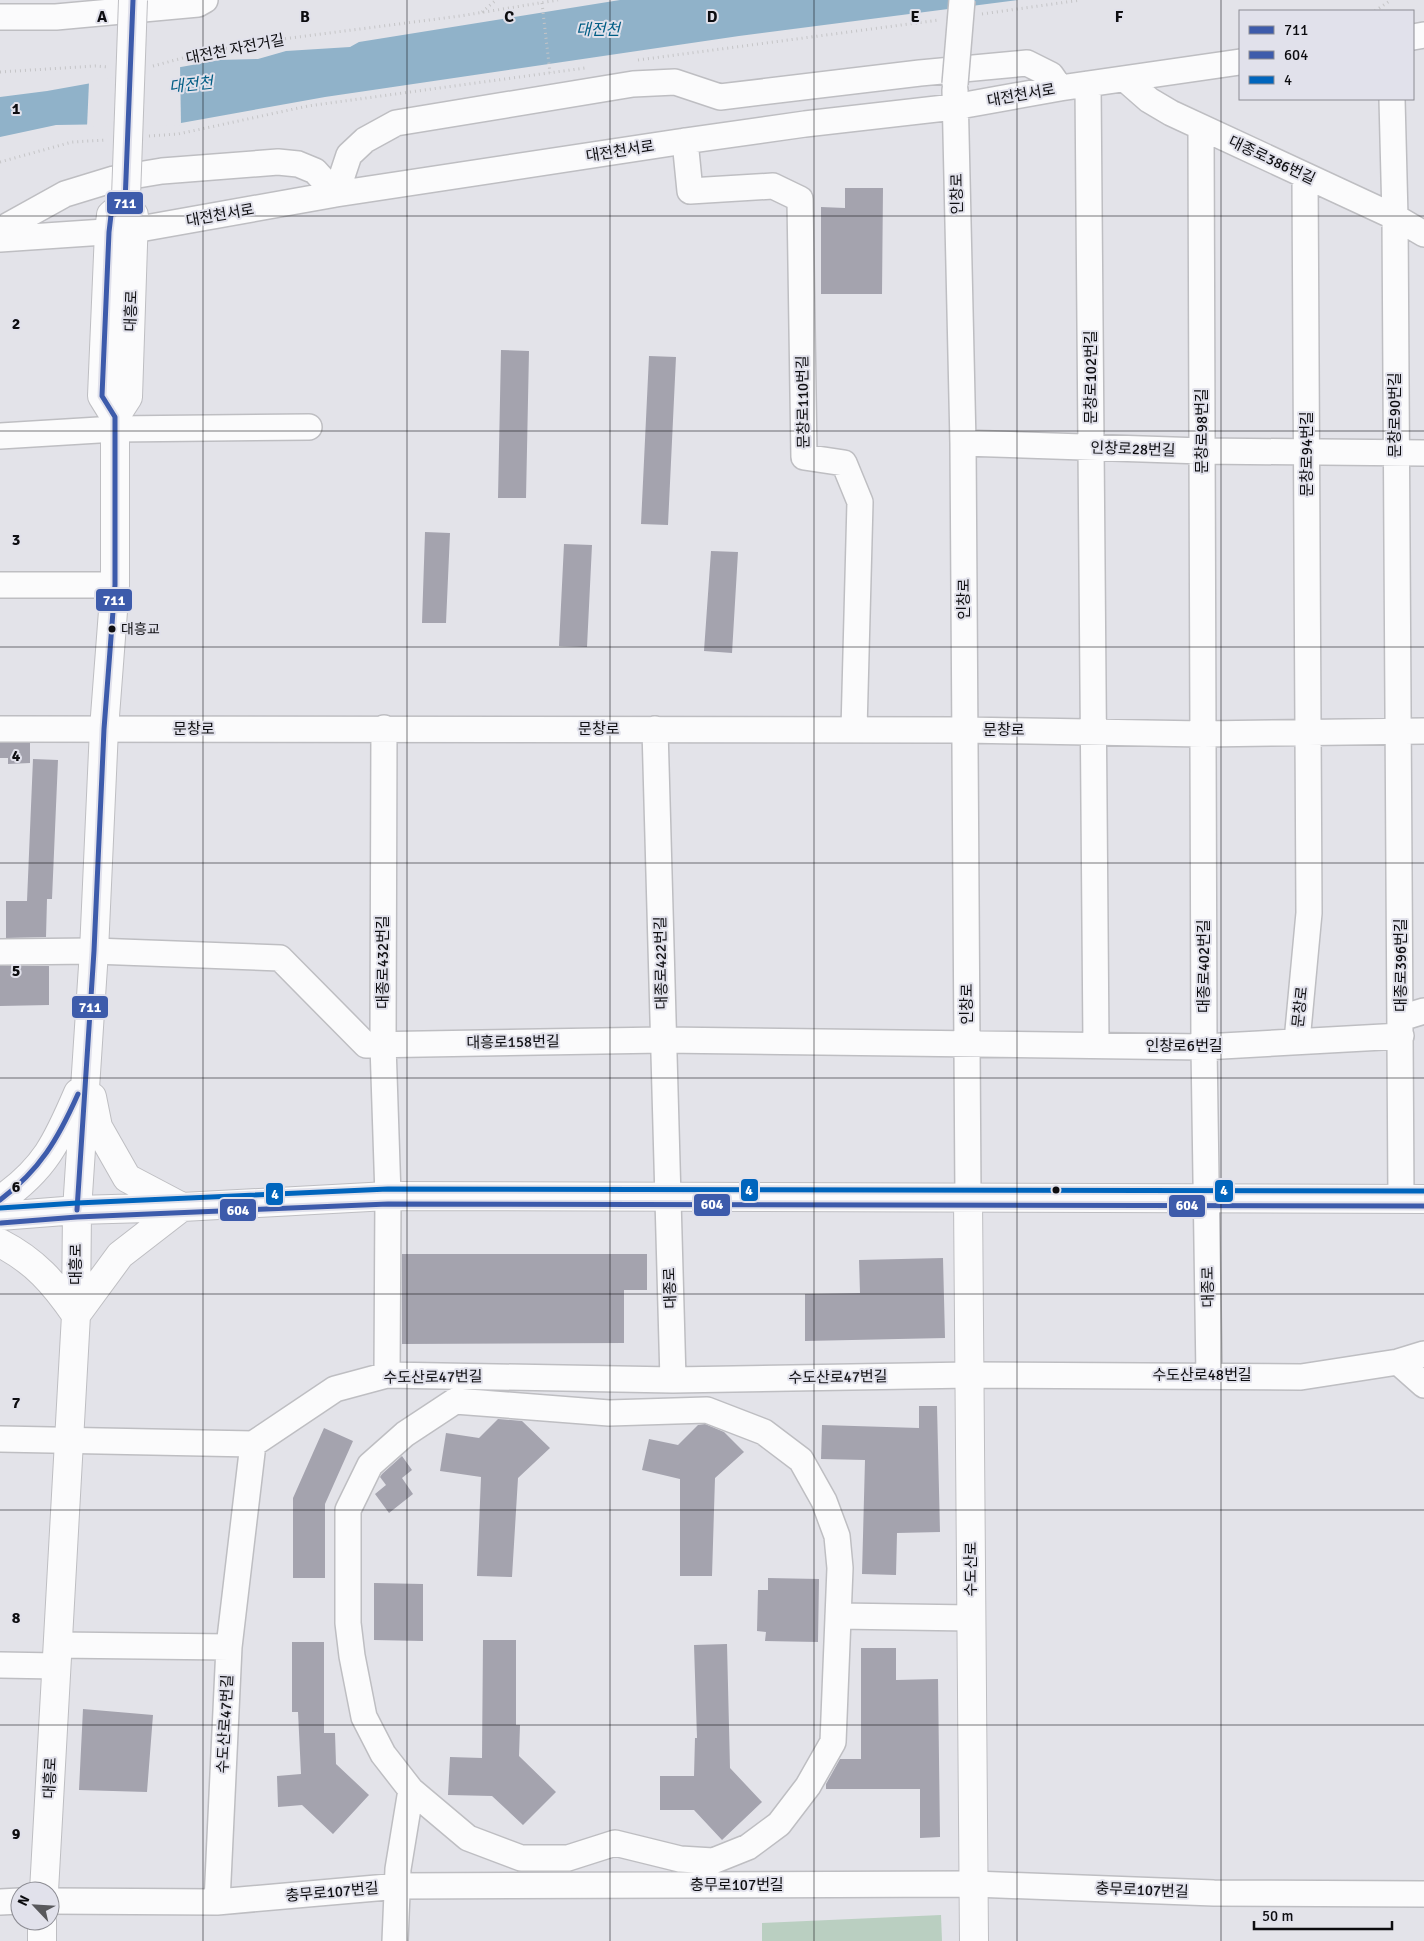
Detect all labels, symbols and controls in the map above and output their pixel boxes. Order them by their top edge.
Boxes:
text: A [97,7,108,27]
text: B [300,7,310,27]
text: C [504,7,514,27]
text: D [707,7,718,27]
text: E [910,7,920,27]
text: F [1115,7,1124,27]
legend [1239,10,1414,100]
water label: 대전천 [576,20,622,40]
text: 711 [1284,21,1308,39]
street label: 대전천 자전거길 [184,31,286,67]
text: 604 [1284,46,1308,64]
text: 4 [1284,71,1292,89]
water label: 대전천 [168,73,216,97]
street label: 대전천서로 [985,80,1057,110]
text: 1 [12,99,21,119]
street label: 대종로386번길 [1226,132,1318,188]
street label: 대전천서로 [585,137,655,165]
street label: 인창로 [948,173,966,215]
line badge: 711 [106,191,144,215]
text: 711 [114,195,137,212]
street label: 대전천서로 [184,200,256,230]
street label: 대흥로 [121,290,141,332]
text: 2 [12,314,20,334]
street label: 문창로102번길 [1082,330,1100,424]
street label: 문창로110번길 [793,355,813,449]
street label: 문창로90번길 [1386,372,1404,458]
street label: 문창로98번길 [1193,388,1211,474]
street label: 문창로94번길 [1298,411,1316,497]
street label: 인창로28번길 [1090,439,1176,459]
text: 3 [12,530,20,550]
street label: 인창로 [955,578,973,620]
line badge: 711 [95,588,133,612]
text: 711 [103,592,126,609]
place label: 대흥교 [121,621,160,638]
marker: 대흥교 [107,624,117,634]
street label: 문창로 [173,720,215,738]
street label: 문창로 [578,720,620,738]
street label: 문창로 [983,721,1025,739]
text: 4 [12,746,21,766]
street label: 대종로432번길 [374,915,392,1009]
street label: 대종로422번길 [651,916,671,1010]
street label: 대종로396번길 [1392,918,1410,1012]
street label: 대종로402번길 [1195,919,1213,1013]
text: 5 [12,961,20,981]
street label: 인창로 [958,983,976,1025]
street label: 문창로 [1289,985,1311,1029]
line badge: 711 [71,995,109,1019]
text: 711 [79,999,102,1016]
street label: 대흥로158번길 [466,1032,560,1052]
street label: 인창로6번길 [1145,1037,1223,1055]
text: 6 [12,1177,21,1197]
line badge: 4 [740,1178,759,1202]
line badge: 4 [1214,1179,1234,1203]
line badge: 4 [265,1182,284,1206]
text: 4 [745,1182,753,1199]
text: 4 [1220,1182,1228,1199]
unlabelled marker [1051,1185,1061,1195]
text: 4 [271,1186,279,1203]
line badge: 604 [693,1193,731,1217]
line badge: 604 [1168,1194,1206,1218]
text: 604 [701,1196,724,1213]
text: 604 [1176,1197,1199,1214]
line badge: 604 [219,1198,257,1222]
text: 604 [227,1202,250,1219]
street label: 대흥로 [67,1243,85,1285]
street label: 대종로 [1199,1266,1217,1308]
street label: 대종로 [660,1267,680,1309]
street label: 수도산로48번길 [1152,1366,1252,1384]
street label: 수도산로47번길 [383,1367,483,1387]
street label: 수도산로47번길 [788,1367,888,1387]
text: 7 [12,1393,21,1413]
street label: 수도산로 [962,1541,980,1597]
text: 8 [12,1608,21,1628]
street label: 수도산로47번길 [213,1674,237,1774]
street label: 대흥로 [40,1757,60,1799]
text: 9 [12,1824,21,1844]
street label: 충무로107번길 [690,1876,784,1894]
street label: 충무로107번길 [285,1879,379,1905]
street label: 충무로107번길 [1095,1879,1189,1901]
north arrow [10,1881,60,1931]
text: N [14,1893,33,1909]
scale bar [1254,1898,1392,1930]
text: 50 m [1262,1907,1293,1925]

